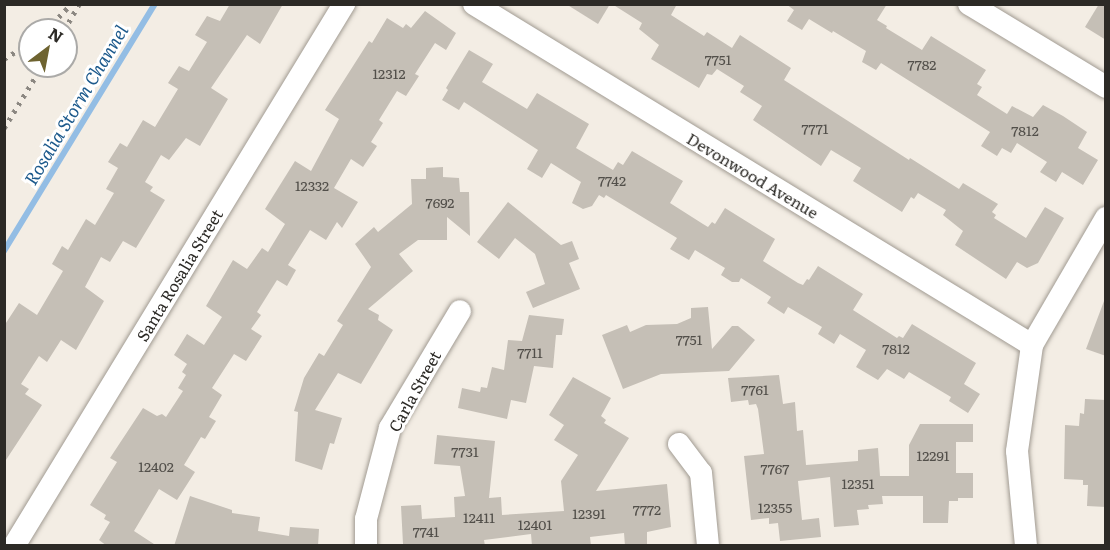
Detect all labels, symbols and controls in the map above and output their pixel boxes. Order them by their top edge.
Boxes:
north arrow [18,18,78,78]
water label: Rosalia Storm Channel [20,21,132,189]
text: N [44,21,69,48]
house number: 7751 [705,51,731,67]
house number: 7782 [908,56,936,72]
house number: 12312 [372,65,406,81]
house number: 7771 [802,120,828,136]
house number: 7812 [1011,122,1039,138]
street label: Devonwood Avenue [684,128,822,222]
house number: 7742 [598,172,626,188]
house number: 12332 [295,177,329,193]
house number: 7692 [426,194,454,210]
street label: Santa Rosalia Street [132,206,226,344]
house number: 7751 [676,331,702,347]
house number: 7812 [882,340,910,356]
house number: 7711 [517,344,543,360]
street label: Carla Street [384,347,444,435]
house number: 7761 [741,381,769,397]
house number: 7731 [451,443,479,459]
house number: 12291 [917,447,949,463]
house number: 12402 [138,458,174,474]
house number: 7767 [761,460,789,476]
house number: 12351 [841,475,875,491]
house number: 12355 [758,499,792,515]
house number: 7772 [633,501,661,517]
house number: 12391 [572,505,606,521]
house number: 12411 [463,509,495,525]
house number: 12401 [518,516,552,532]
house number: 7741 [413,523,439,539]

